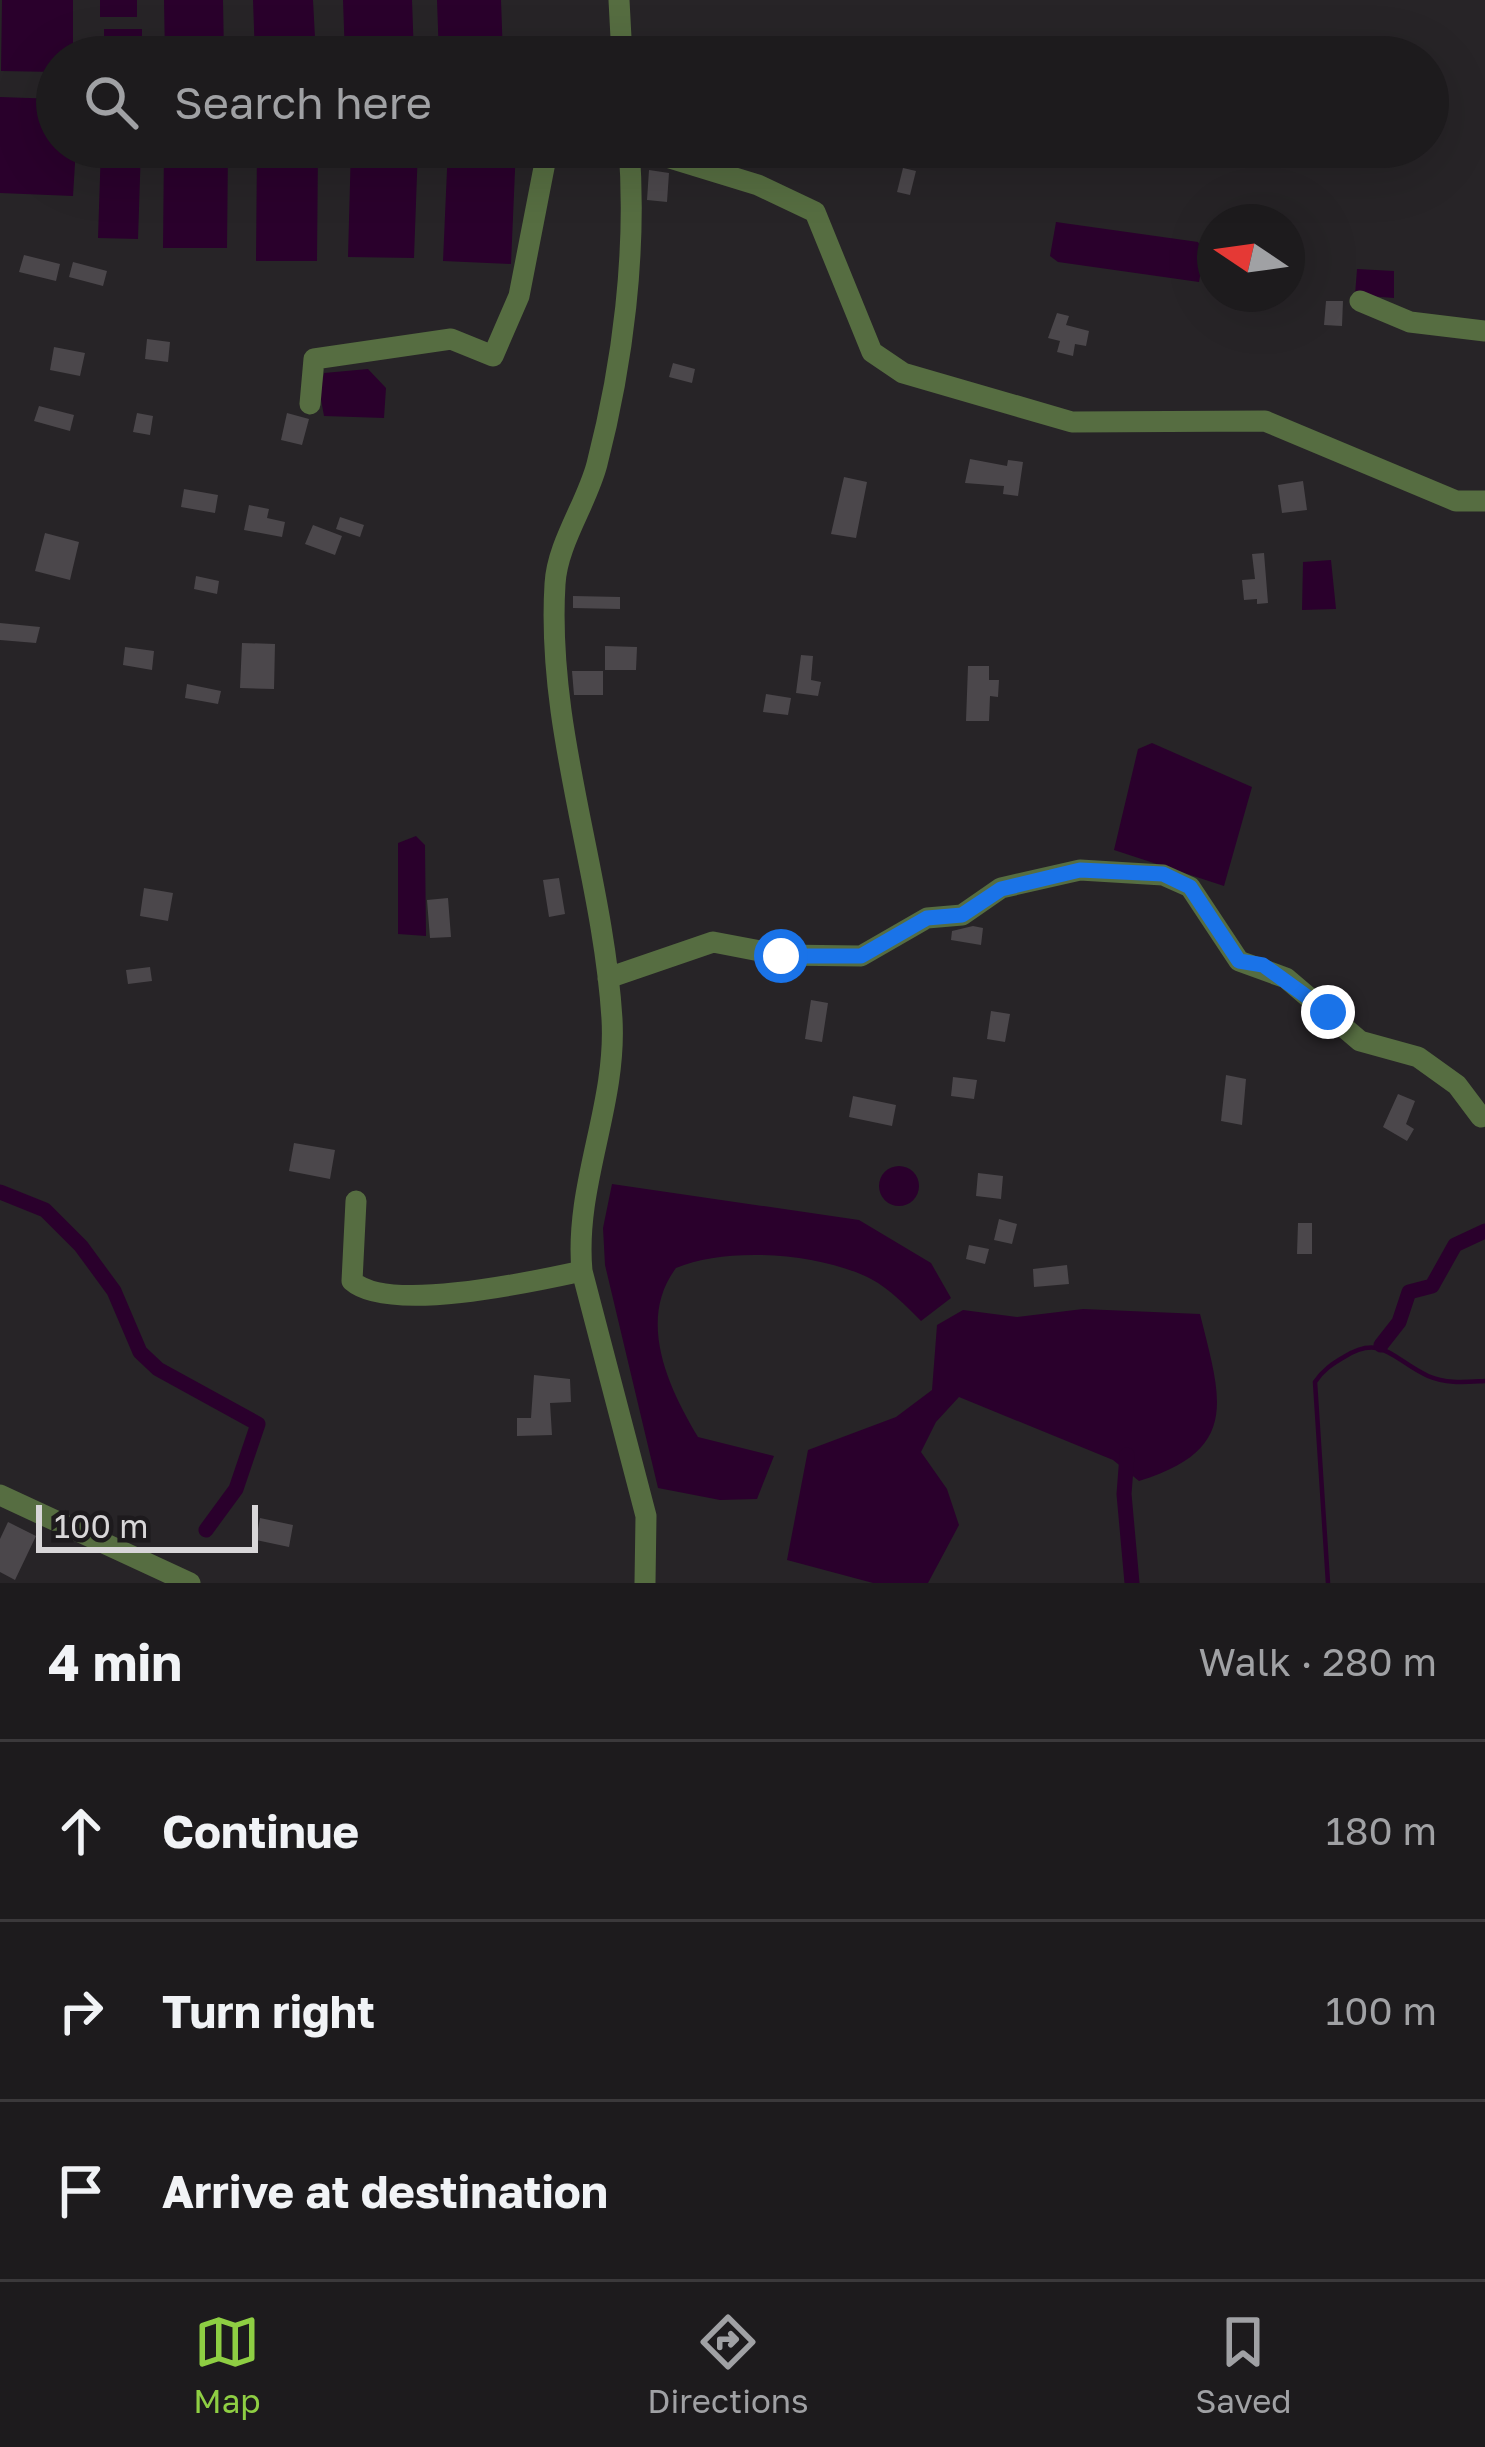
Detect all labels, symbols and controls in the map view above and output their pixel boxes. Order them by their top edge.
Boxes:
search box [36,36,1449,168]
icon: search [78,69,144,135]
text: Search here [174,75,432,129]
north arrow [1197,204,1305,312]
route start [754,929,808,983]
route end [1301,985,1355,1039]
scale bar [36,1499,258,1552]
text: 100 m [54,1506,148,1545]
text: 4 min [48,1631,182,1692]
text: Walk · 280 m [1199,1638,1437,1685]
icon: ahead [48,1798,114,1864]
text: Continue [162,1804,359,1858]
text: 180 m [1326,1807,1437,1854]
icon: right [48,1978,114,2044]
text: Turn right [162,1984,375,2038]
text: 100 m [1325,1987,1437,2034]
icon: arrive [48,2158,114,2224]
text: Arrive at destination [162,2164,608,2218]
tab: Map [193,2309,261,2420]
tab: Directions [647,2309,809,2420]
tab: Saved [1195,2309,1292,2420]

